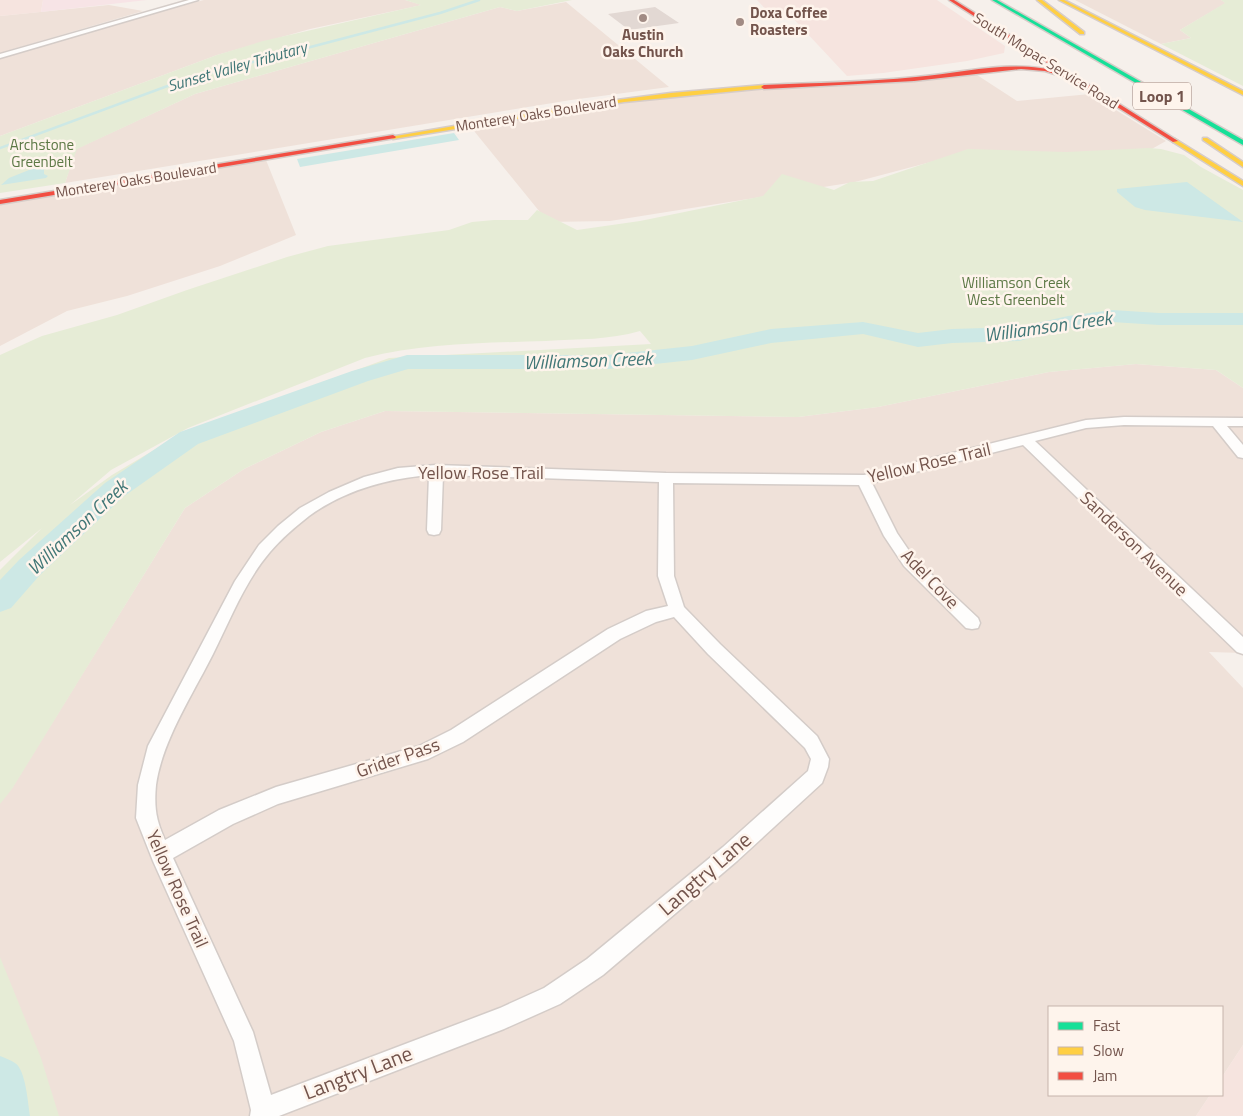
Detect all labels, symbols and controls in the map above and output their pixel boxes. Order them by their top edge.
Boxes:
place label: Doxa Coffee Roasters [750,1,828,41]
street label: South Mopac Service Road [969,6,1123,115]
marker: Austin Oaks Church [637,12,649,24]
marker: Doxa Coffee Roasters [734,16,746,28]
place label: Austin Oaks Church [603,23,683,63]
water label: Sunset Valley Tributary [164,34,311,97]
road number: Loop 1 [1133,82,1191,110]
street label: Monterey Oaks Boulevard [454,89,618,138]
park label: Archstone Greenbelt [10,133,74,173]
street label: Monterey Oaks Boulevard [54,155,218,204]
park label: Williamson Creek West Greenbelt [962,271,1070,311]
water label: Williamson Creek [982,302,1116,349]
water label: Williamson Creek [523,343,655,376]
street label: Yellow Rose Trail [864,435,993,490]
street label: Yellow Rose Trail [418,459,544,486]
water label: Williamson Creek [20,470,135,581]
street label: Sanderson Avenue [1074,485,1194,602]
street label: Adel Cove [895,543,966,615]
street label: Grider Pass [353,731,443,784]
street label: Langtry Lane [651,824,758,923]
street label: Yellow Rose Trail [139,826,215,952]
legend [1048,1006,1223,1096]
text: Fast [1093,1014,1121,1037]
street label: Langtry Lane [298,1037,417,1108]
text: Slow [1093,1039,1124,1062]
text: Jam [1093,1064,1117,1087]

